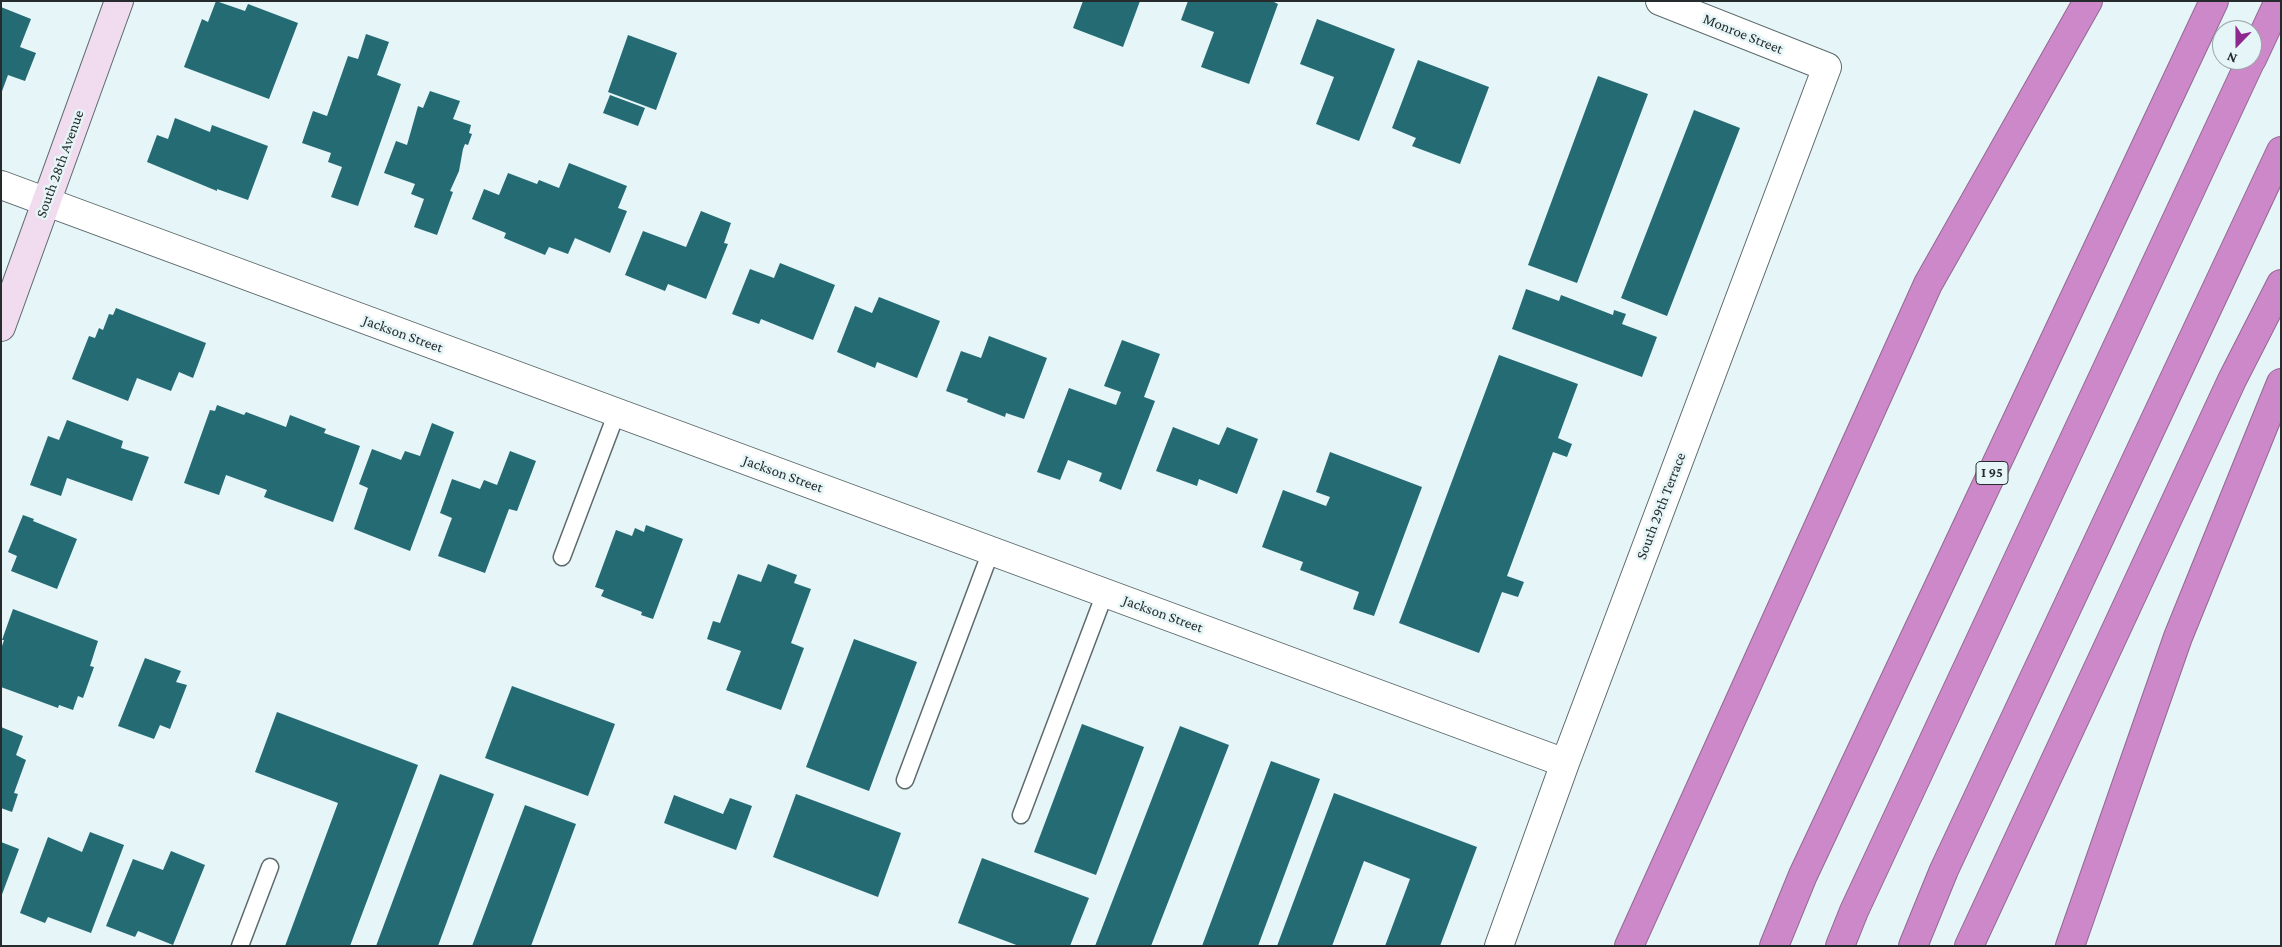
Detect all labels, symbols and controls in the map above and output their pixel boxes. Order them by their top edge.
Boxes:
street label: Monroe Street [1700,10,1786,58]
north arrow [2212,20,2262,70]
text: N [2224,49,2239,67]
street label: South 28th Avenue [32,108,88,220]
street label: Jackson Street [360,311,446,357]
street label: South 29th Terrace [1632,450,1690,562]
street label: Jackson Street [740,451,826,497]
road number: I 95 [1976,462,2008,484]
street label: Jackson Street [1120,591,1206,637]

